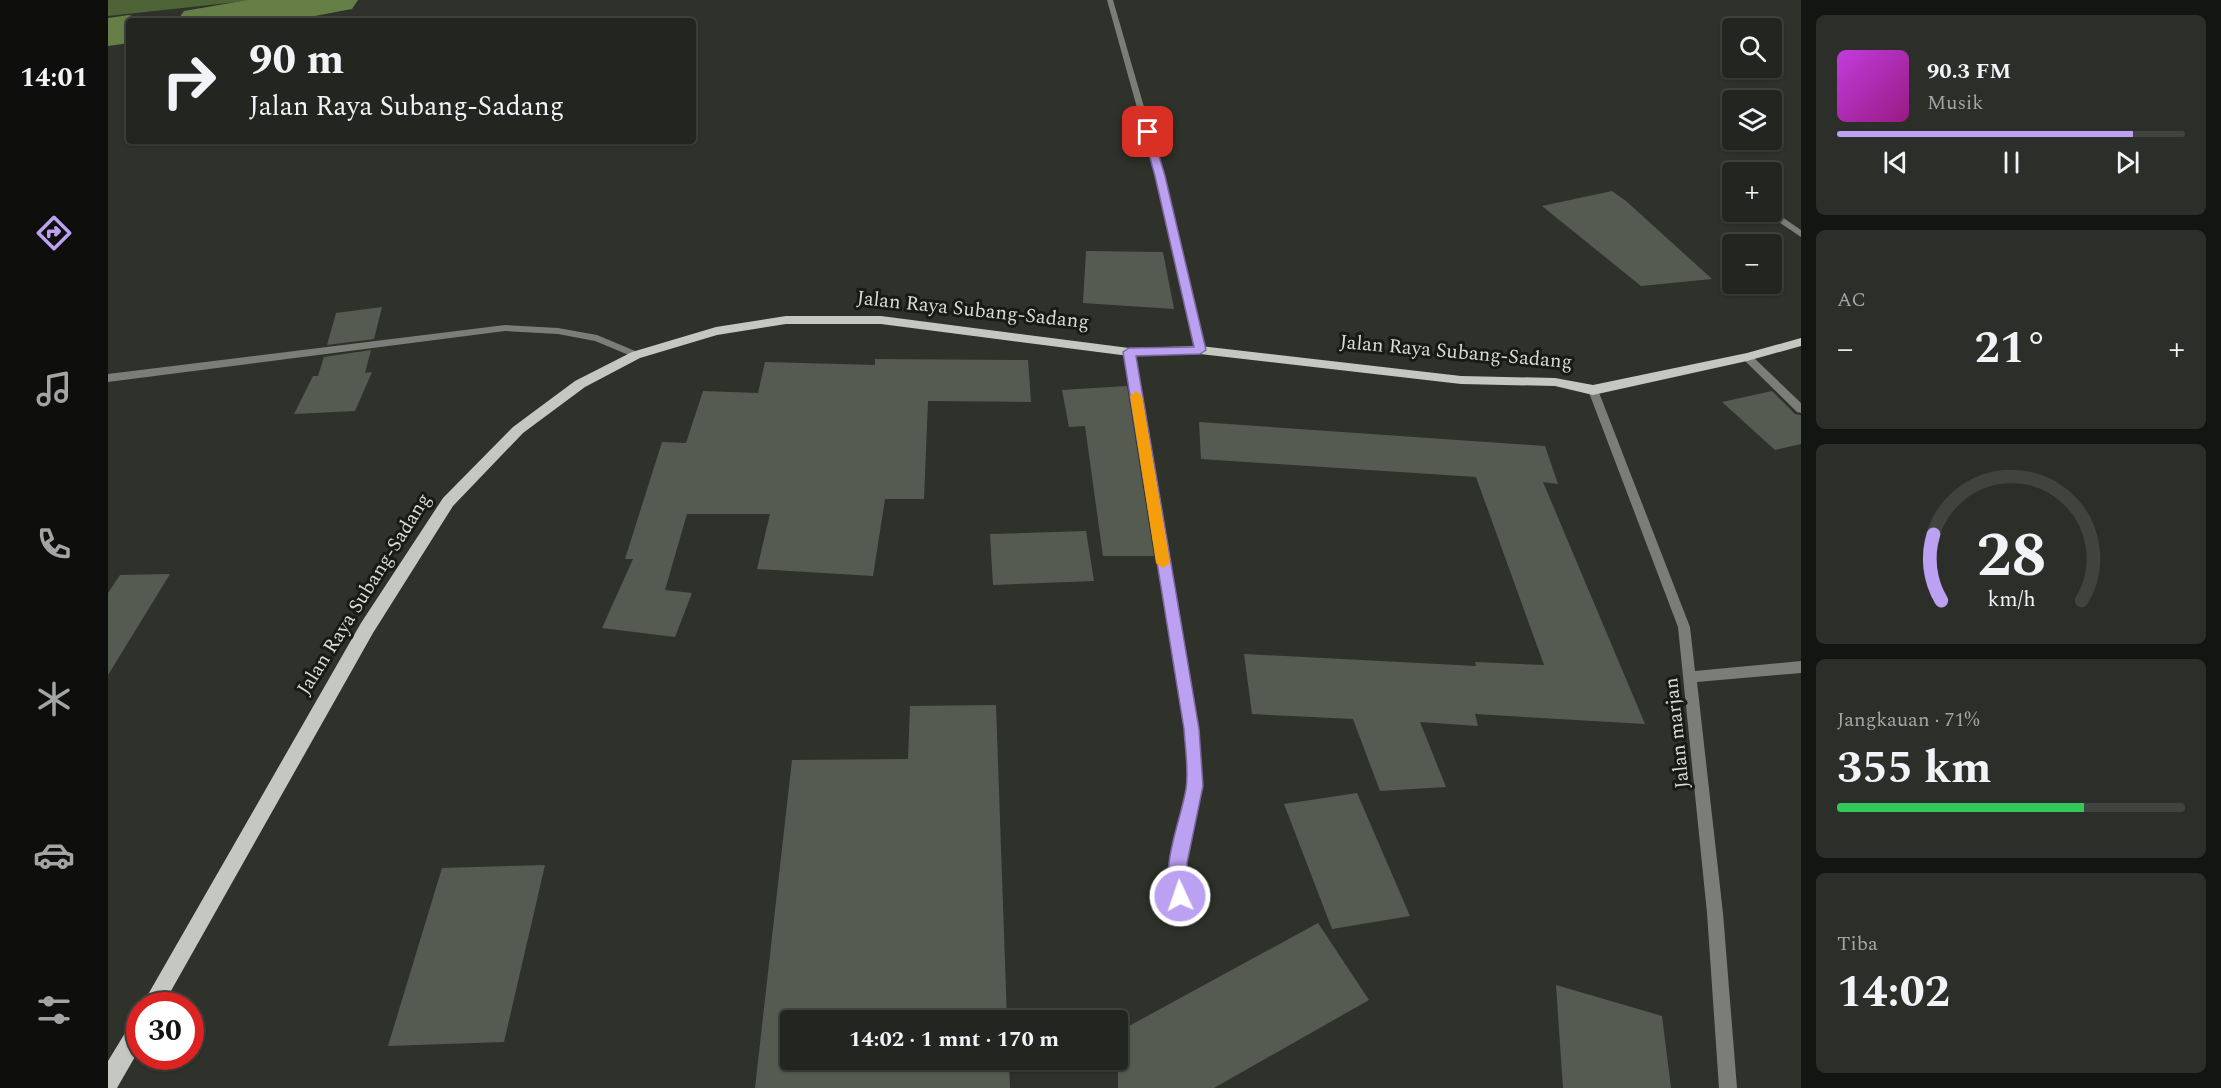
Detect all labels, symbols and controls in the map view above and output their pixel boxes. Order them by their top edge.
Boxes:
map controls [1722,18,1782,294]
button: search [1722,18,1782,78]
text: 90 m [249,29,344,92]
icon: right [150,42,228,120]
text: 90.3 FM [1927,55,2011,88]
text: 14:01 [20,57,88,99]
text: Jalan Raya Subang-Sadang [249,86,564,128]
text: Musik [1927,88,1983,118]
button: layers [1722,90,1782,150]
pin [1122,106,1173,157]
icon: arrive [1131,115,1164,148]
icon: previous [1879,146,1912,179]
icon: pause [1995,146,2028,179]
icon: next [2111,146,2144,179]
button: + [1722,162,1782,222]
icon: directions [33,212,75,254]
button: − [1722,234,1782,294]
street label: Jalan Raya Subang-Sadang [855,283,1091,337]
text: AC [1837,285,1866,315]
text: 21° [1975,314,2048,383]
text: − [1837,324,1854,374]
text: + [2169,324,2185,374]
street label: Jalan Raya Subang-Sadang [1338,327,1574,377]
icon: music [33,368,75,410]
street label: Jalan Raya Subang-Sadang [289,487,439,701]
text: 28 [1976,509,2046,604]
icon: phone [33,523,75,565]
text: km/h [1987,583,2035,616]
street label: Jalan marjan [1656,676,1698,790]
icon: climate [33,678,75,720]
text: Jangkauan · 71% [1837,705,1980,735]
text: 355 km [1837,734,1992,803]
icon: car [33,834,75,876]
position arrow [1148,864,1212,928]
text: Tiba [1837,929,1878,959]
text: 14:02 [1837,958,1950,1027]
icon: filters [33,989,75,1031]
speed limit sign: 30 [126,992,204,1070]
text: 14:02 · 1 mnt · 170 m [849,1023,1059,1056]

